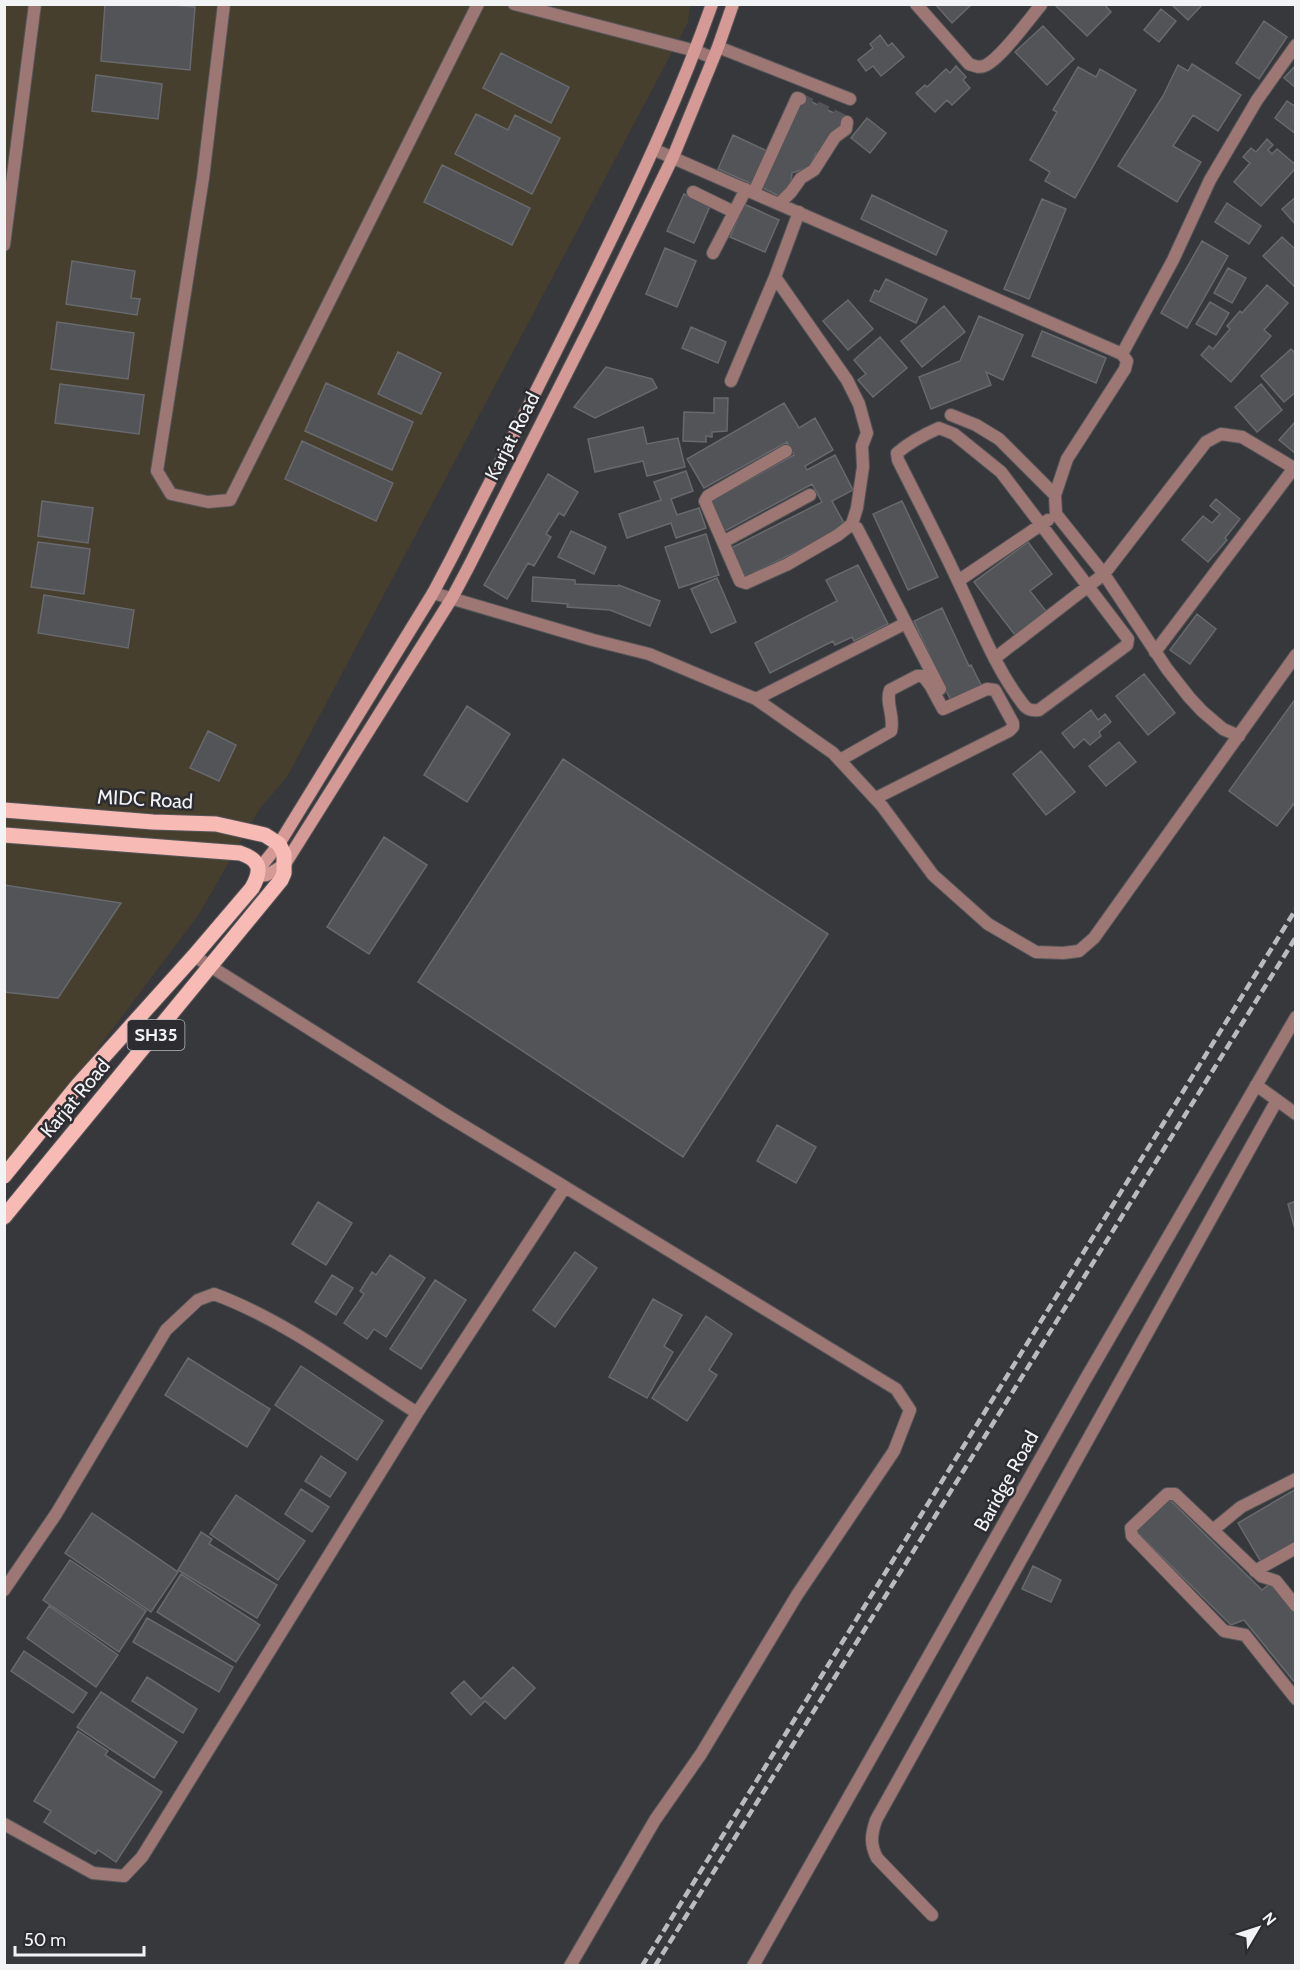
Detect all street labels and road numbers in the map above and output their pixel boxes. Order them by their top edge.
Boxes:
street label: Karjat Road [480,388,544,484]
street label: MIDC Road [96,785,194,813]
road number: SH35 [128,1020,184,1050]
street label: Karjat Road [35,1054,115,1142]
street label: Baridge Road [969,1427,1043,1535]

